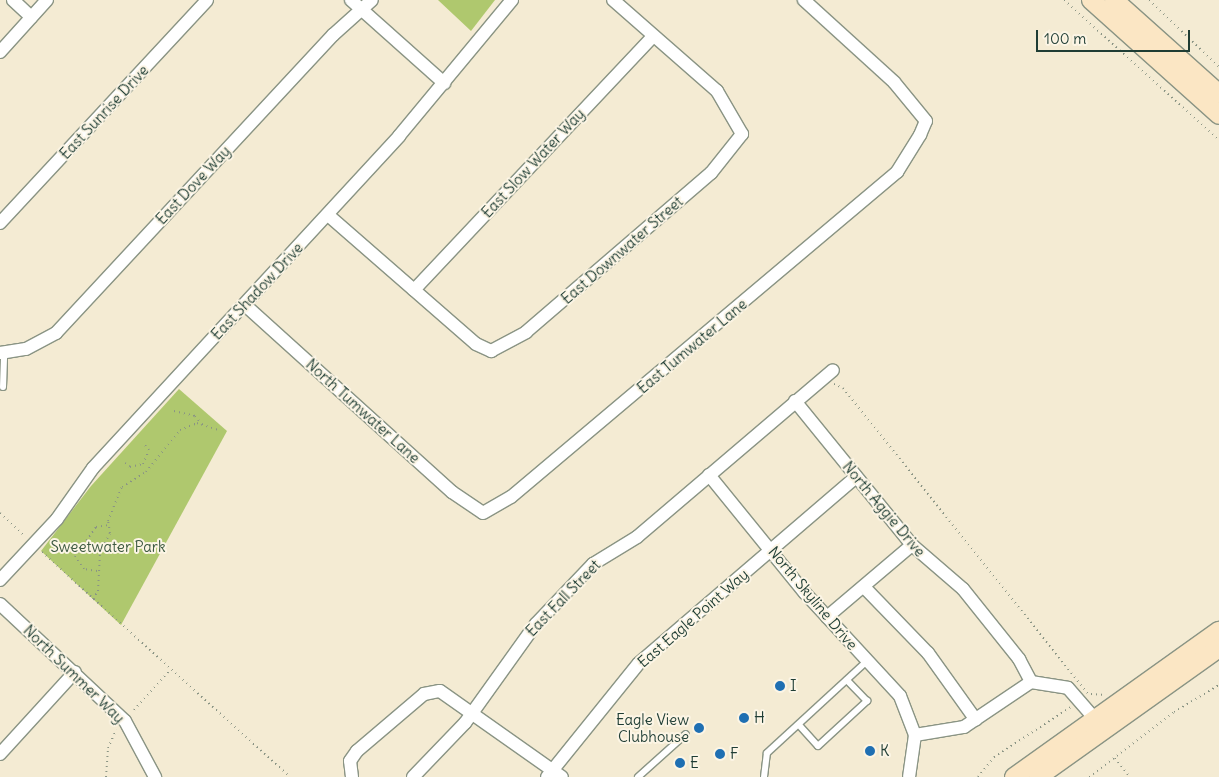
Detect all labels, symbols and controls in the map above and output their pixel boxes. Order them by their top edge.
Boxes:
scale bar [1039,20,1193,52]
text: 100 m [1044,29,1086,48]
street label: East Sunrise Drive [56,61,152,163]
street label: East Slow Water Way [478,105,588,221]
street label: East Dove Way [152,142,234,228]
street label: East Downwater Street [558,192,686,308]
street label: East Shadow Drive [207,239,307,343]
street label: East Tumwater Lane [634,295,750,397]
street label: North Tumwater Lane [302,355,424,467]
street label: North Aggie Drive [839,458,929,560]
park label: Sweetwater Park [50,538,166,556]
street label: North Skyline Drive [765,543,861,653]
street label: East Fall Street [522,556,604,640]
street label: East Eagle Point Way [634,565,752,671]
street label: North Summer Way [20,621,128,727]
place label: I [790,677,797,695]
marker: I [774,680,786,692]
place label: H [754,709,765,727]
place label: Eagle View Clubhouse [616,710,689,745]
marker: H [738,712,750,724]
marker: Eagle View Clubhouse [693,722,705,734]
place label: K [880,742,889,760]
place label: F [730,745,738,763]
marker: K [864,745,876,757]
marker: F [714,748,726,760]
place label: E [690,754,699,772]
marker: E [674,757,686,769]

